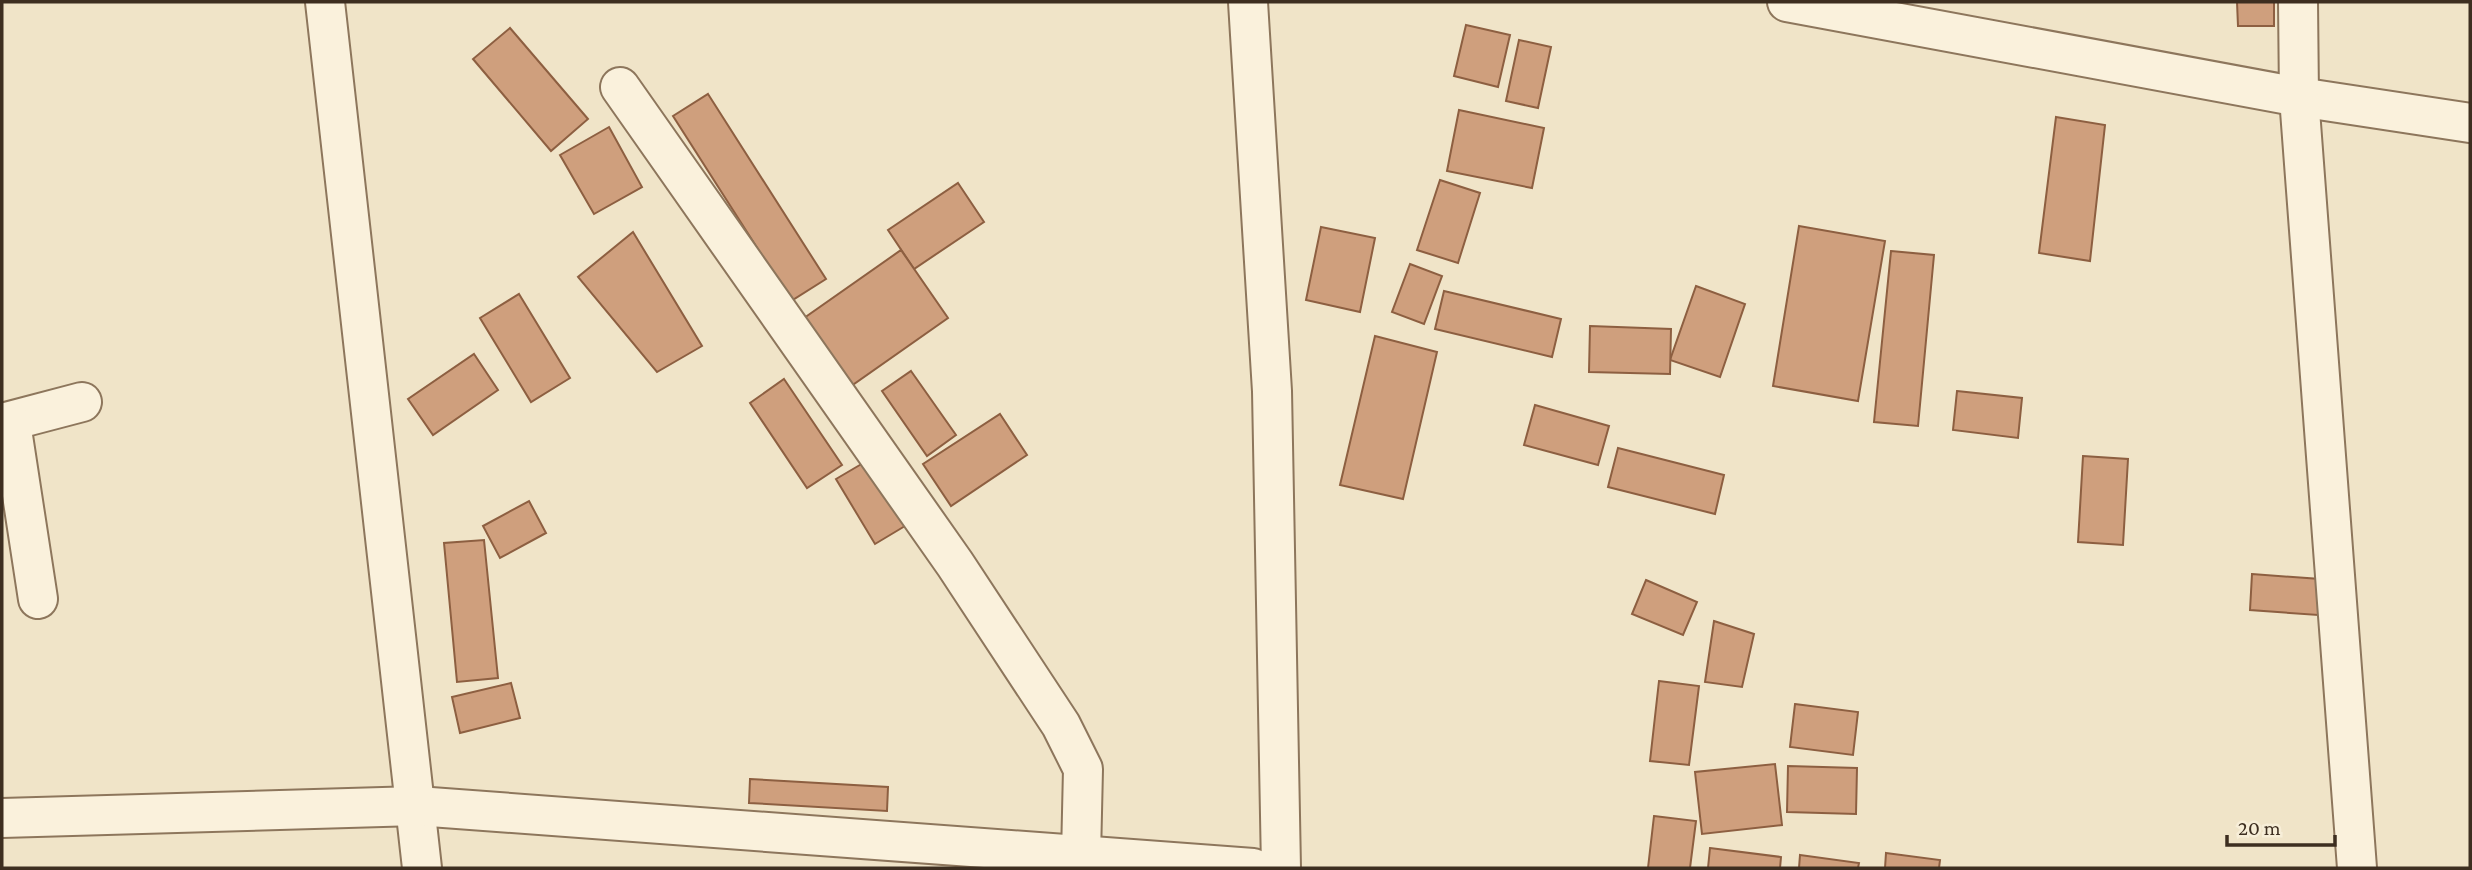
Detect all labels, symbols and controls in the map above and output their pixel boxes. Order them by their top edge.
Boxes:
scale bar [2227,804,2336,848]
text: 20 m [2238,816,2281,840]

